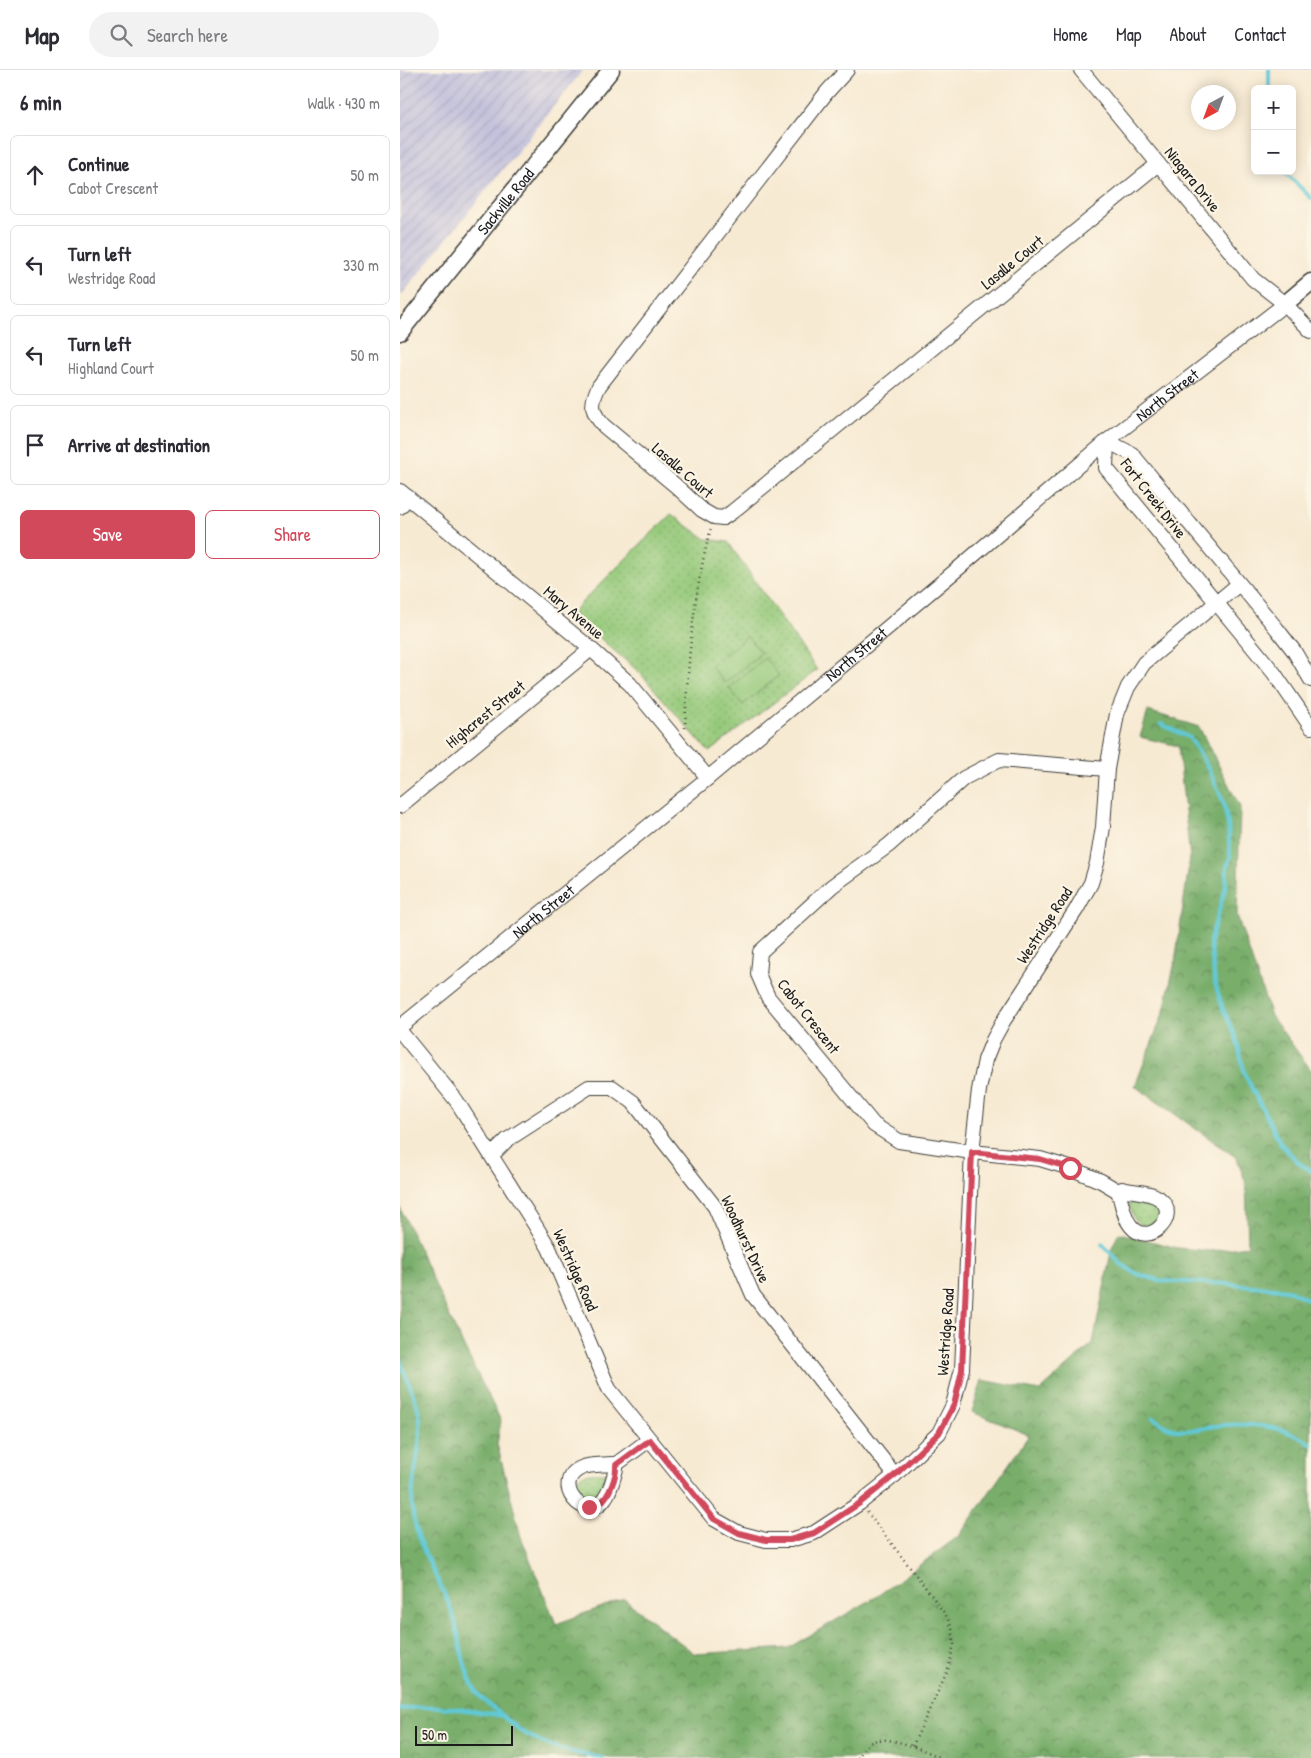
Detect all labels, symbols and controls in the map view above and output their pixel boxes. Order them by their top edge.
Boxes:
search box [89,12,439,57]
text: Map [25,19,59,51]
icon: search [107,21,135,49]
text: Search here [147,22,228,48]
text: Home [1053,22,1088,47]
text: Map [1116,22,1141,47]
text: About [1169,22,1206,47]
text: Contact [1234,22,1286,47]
north arrow [1191,85,1236,130]
map controls [1251,85,1296,175]
button: + [1251,85,1296,130]
text: 6 min [20,88,62,117]
text: Walk · 430 m [308,92,380,114]
button: − [1251,130,1296,175]
street label: Niagara Drive [1160,142,1226,217]
text: Continue [68,151,129,177]
icon: ahead [21,161,49,189]
street label: Sackville Road [472,163,539,239]
text: 50 m [351,164,379,186]
text: Cabot Crescent [68,177,158,199]
street label: Lasalle Court [976,230,1048,294]
text: Turn left [68,241,131,267]
icon: left [21,251,49,279]
text: 330 m [343,254,379,276]
text: Westridge Road [68,267,155,289]
text: Turn left [68,331,131,357]
icon: left [21,341,49,369]
text: 50 m [351,344,379,366]
text: Highland Court [68,357,154,379]
street label: North Street [1131,363,1204,426]
icon: arrive [21,431,49,459]
text: Arrive at destination [68,432,210,458]
street label: Lasalle Court [648,437,719,503]
street label: Fort Creek Drive [1115,453,1193,543]
button: Save [20,510,195,559]
button: Share [205,510,380,559]
street label: Mary Avenue [539,580,610,644]
street label: North Street [820,622,892,686]
street label: Highcrest Street [441,675,530,753]
street label: North Street [507,879,579,943]
street label: Westridge Road [1011,882,1077,968]
street label: Cabot Crescent [773,974,846,1059]
route start [1059,1157,1082,1180]
street label: Woodhurst Drive [716,1192,776,1287]
street label: Westridge Road [548,1226,604,1314]
street label: Westridge Road [931,1288,959,1376]
route end [578,1496,601,1519]
scale bar [415,1723,512,1746]
text: 50 m [422,1725,447,1744]

